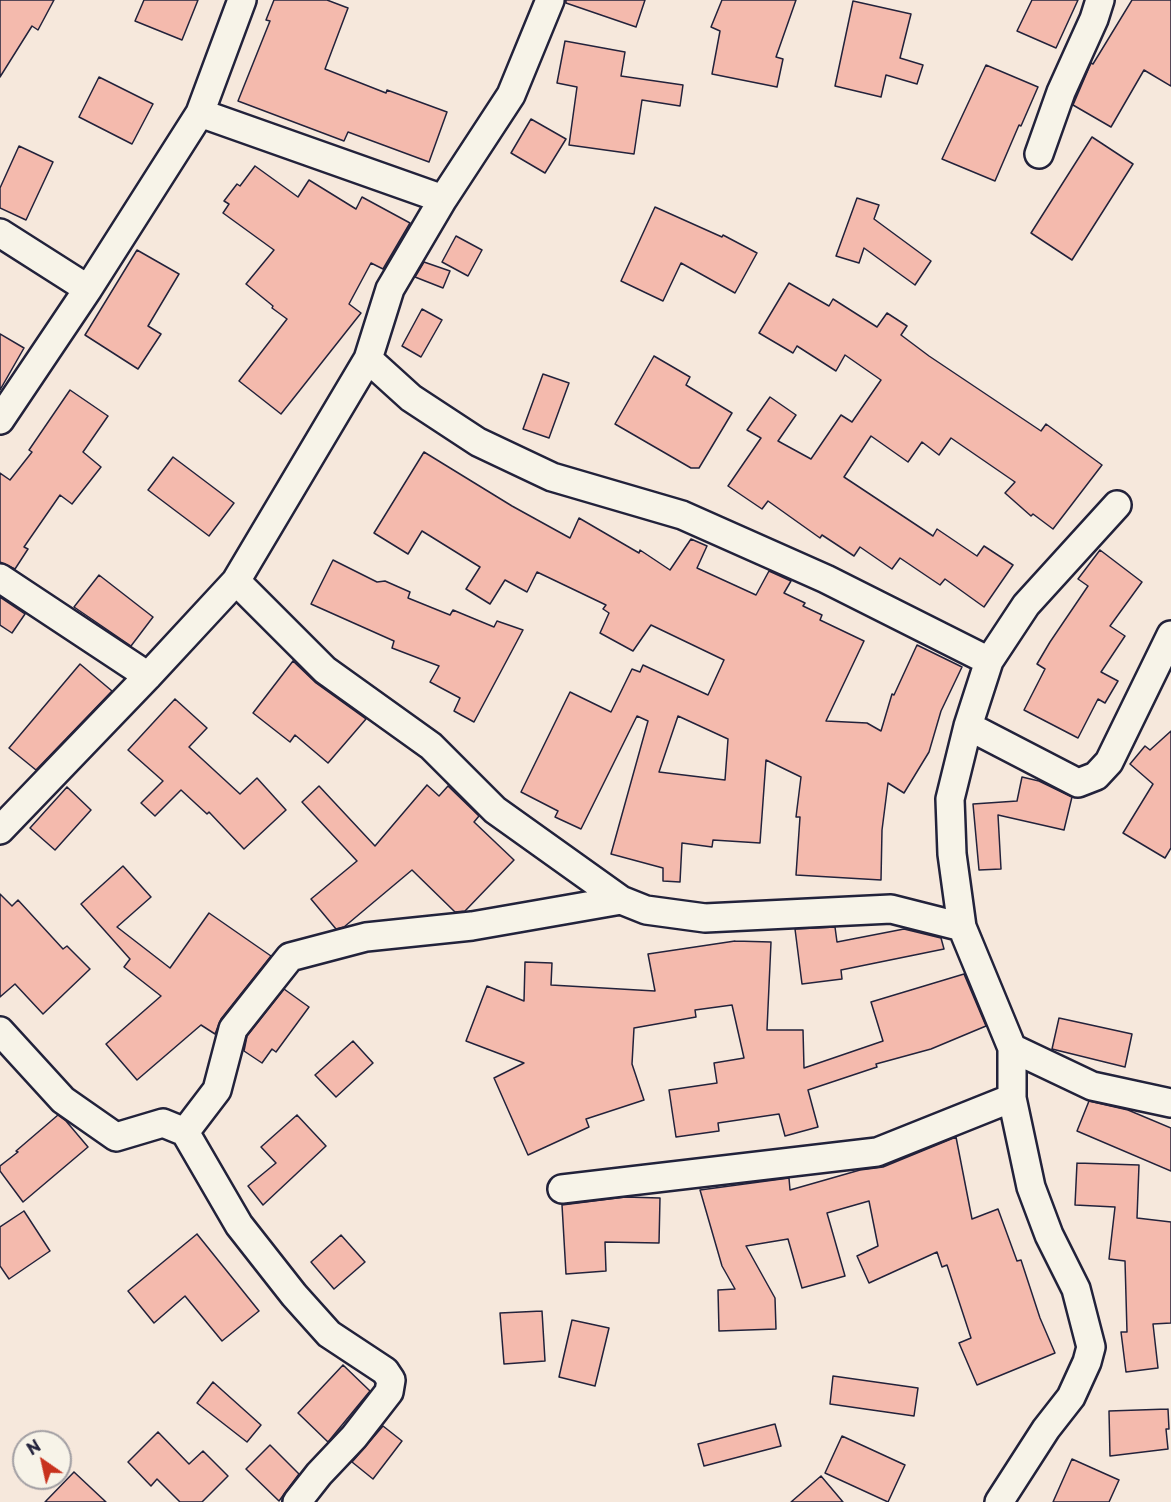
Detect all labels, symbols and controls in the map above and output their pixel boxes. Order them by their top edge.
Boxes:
north arrow [12,1430,72,1490]
text: N [21,1433,45,1460]

